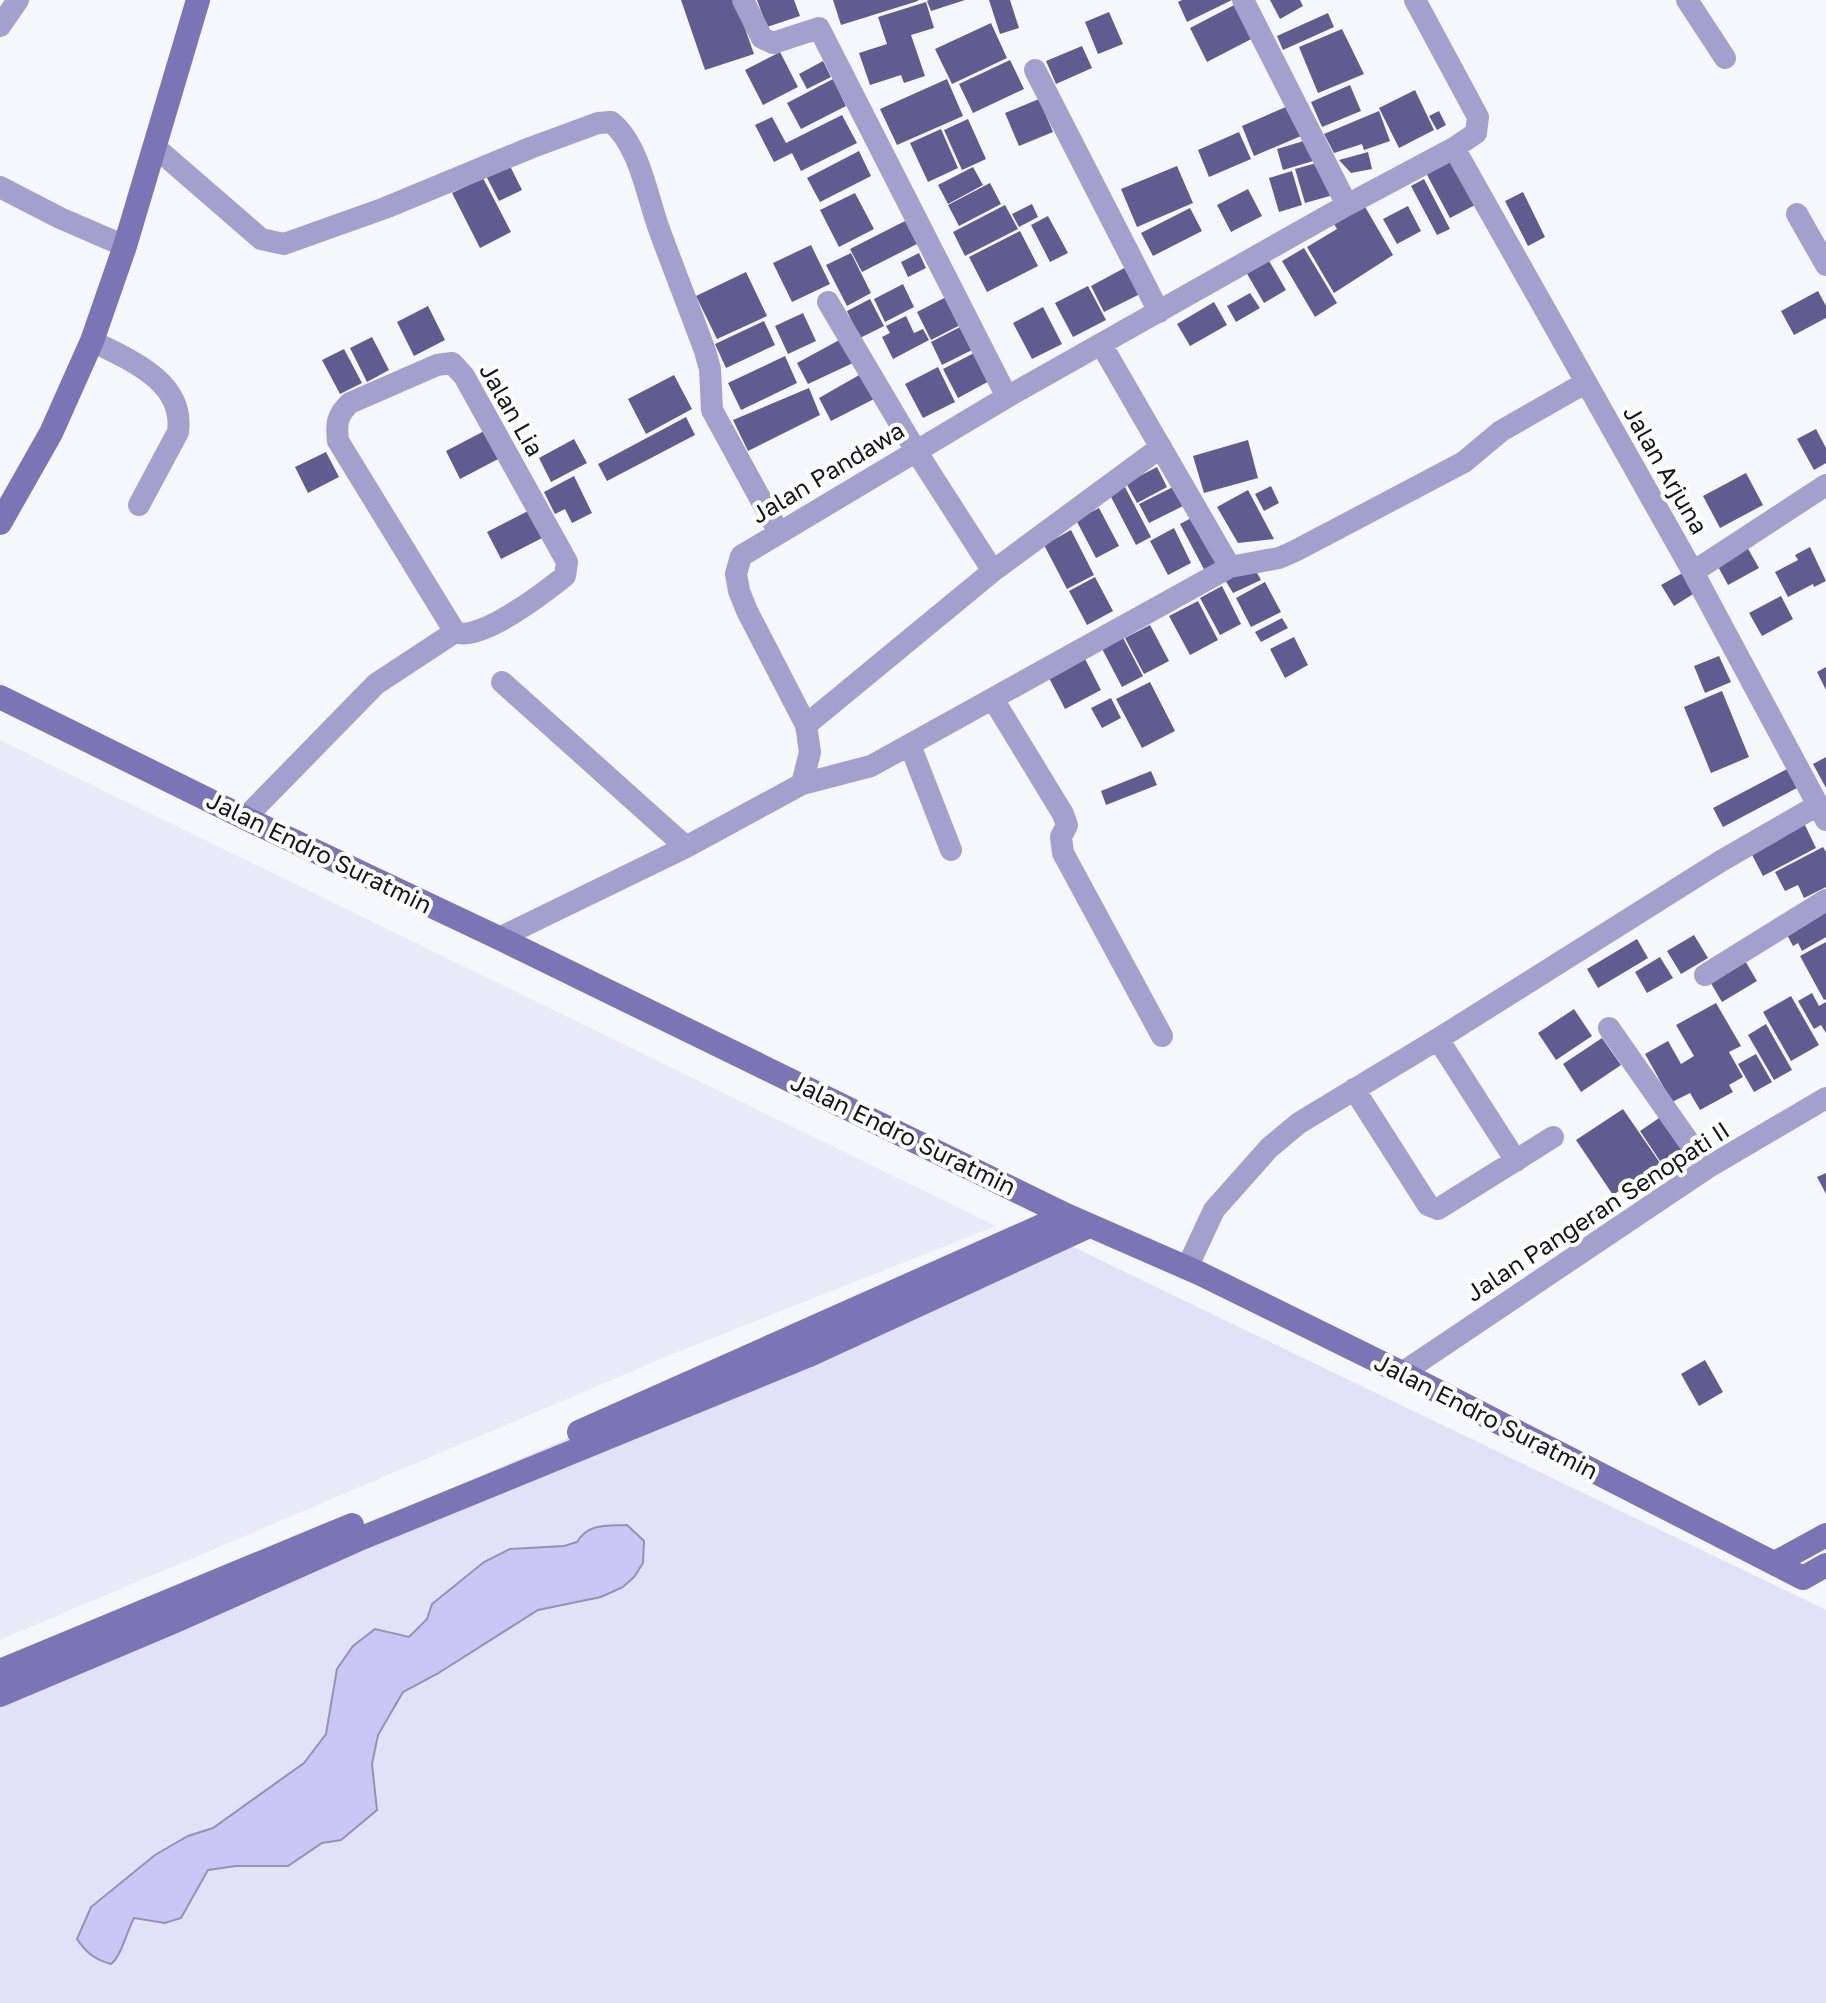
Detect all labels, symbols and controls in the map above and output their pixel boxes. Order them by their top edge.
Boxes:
street label: Jalan Lia [474,358,550,461]
street label: Jalan Arjuna [1618,400,1715,539]
street label: Jalan Pandawa [745,415,909,529]
street label: Jalan Endro Suratmin [202,784,437,919]
street label: Jalan Endro Suratmin [786,1066,1021,1201]
street label: Jalan Pangeran Senopati II [1460,1115,1734,1307]
street label: Jalan Endro Suratmin [1370,1347,1603,1485]

